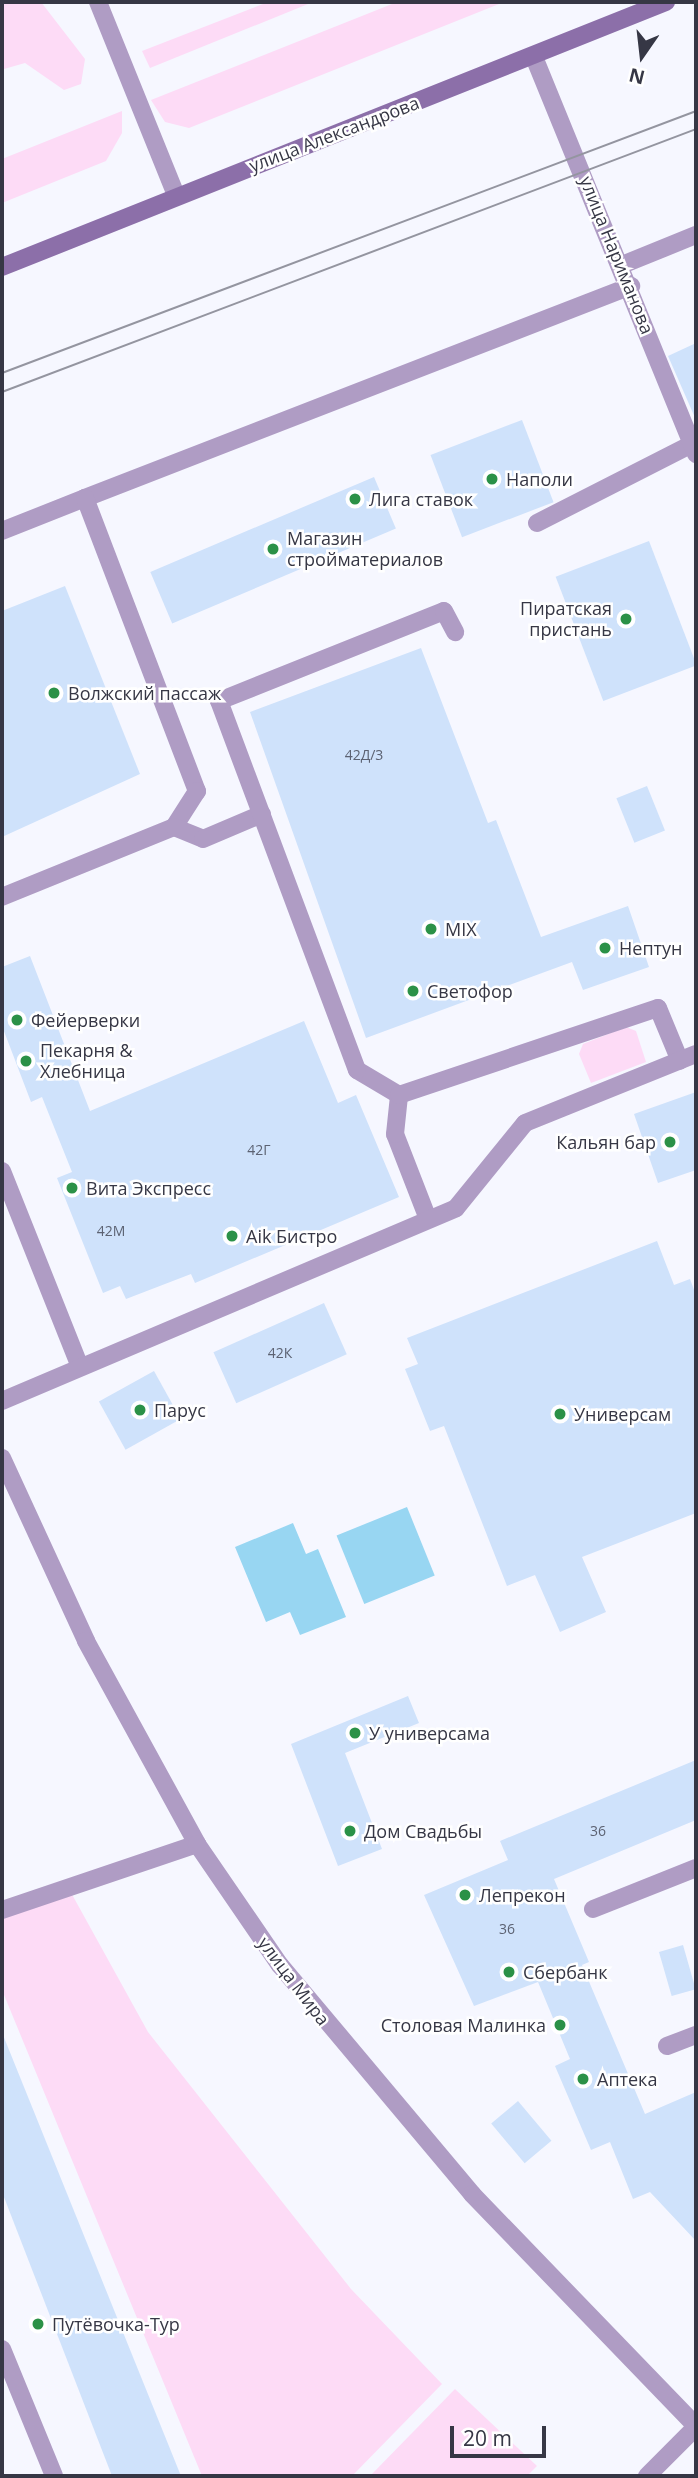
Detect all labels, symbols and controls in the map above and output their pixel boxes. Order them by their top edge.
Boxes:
north arrow [607,21,677,91]
text: N [626,62,648,91]
street label: улица Александрова [246,92,422,176]
street label: улица Нариманова [575,173,659,337]
place label: Наполи [506,468,573,490]
marker: Наполи [484,471,500,487]
place label: Лига ставок [369,488,473,510]
marker: Лига ставок [347,491,363,507]
place label: Магазин стройматериалов [287,528,443,570]
marker: Магазин стройматериалов [265,541,281,557]
place label: Пиратская пристань [520,598,612,640]
marker: Пиратская пристань [618,611,634,627]
place label: Волжский пассаж [68,682,221,704]
marker: Волжский пассаж [46,685,62,701]
house number: 42Д/3 [345,747,383,763]
place label: MIX [445,918,477,940]
marker: MIX [423,921,439,937]
place label: Нептун [619,937,682,959]
marker: Нептун [597,940,613,956]
place label: Светофор [427,980,513,1002]
marker: Светофор [405,983,421,999]
place label: Фейерверки [31,1009,140,1031]
marker: Фейерверки [9,1012,25,1028]
place label: Пекарня & Хлебница [40,1040,133,1082]
marker: Пекарня & Хлебница [18,1053,34,1069]
place label: Кальян бар [556,1131,656,1153]
marker: Кальян бар [662,1134,678,1150]
house number: 42Г [247,1142,271,1158]
place label: Вита Экспресс [86,1177,211,1199]
marker: Вита Экспресс [64,1180,80,1196]
house number: 42М [97,1223,125,1239]
place label: Aik Бистро [246,1225,337,1247]
marker: Aik Бистро [224,1228,240,1244]
house number: 42К [268,1345,292,1361]
place label: Парус [154,1399,206,1421]
marker: Парус [132,1402,148,1418]
place label: Универсам [574,1403,671,1425]
marker: Универсам [552,1406,568,1422]
place label: У универсама [369,1722,490,1744]
marker: У универсама [347,1725,363,1741]
place label: Дом Свадьбы [364,1820,482,1842]
marker: Дом Свадьбы [342,1823,358,1839]
house number: 36 [590,1823,606,1839]
place label: Лепрекон [479,1884,566,1906]
marker: Лепрекон [457,1887,473,1903]
house number: 36 [499,1921,515,1937]
street label: улица Мира [254,1932,334,2030]
place label: Сбербанк [523,1961,608,1983]
marker: Сбербанк [501,1964,517,1980]
place label: Столовая Малинка [381,2014,546,2036]
marker: Столовая Малинка [552,2017,568,2033]
place label: Аптека [597,2068,657,2090]
marker: Аптека [575,2071,591,2087]
place label: Путёвочка-Тур [52,2313,180,2335]
marker: Путёвочка-Тур [30,2316,46,2332]
scale bar [453,2412,549,2456]
text: 20 m [463,2424,512,2452]

